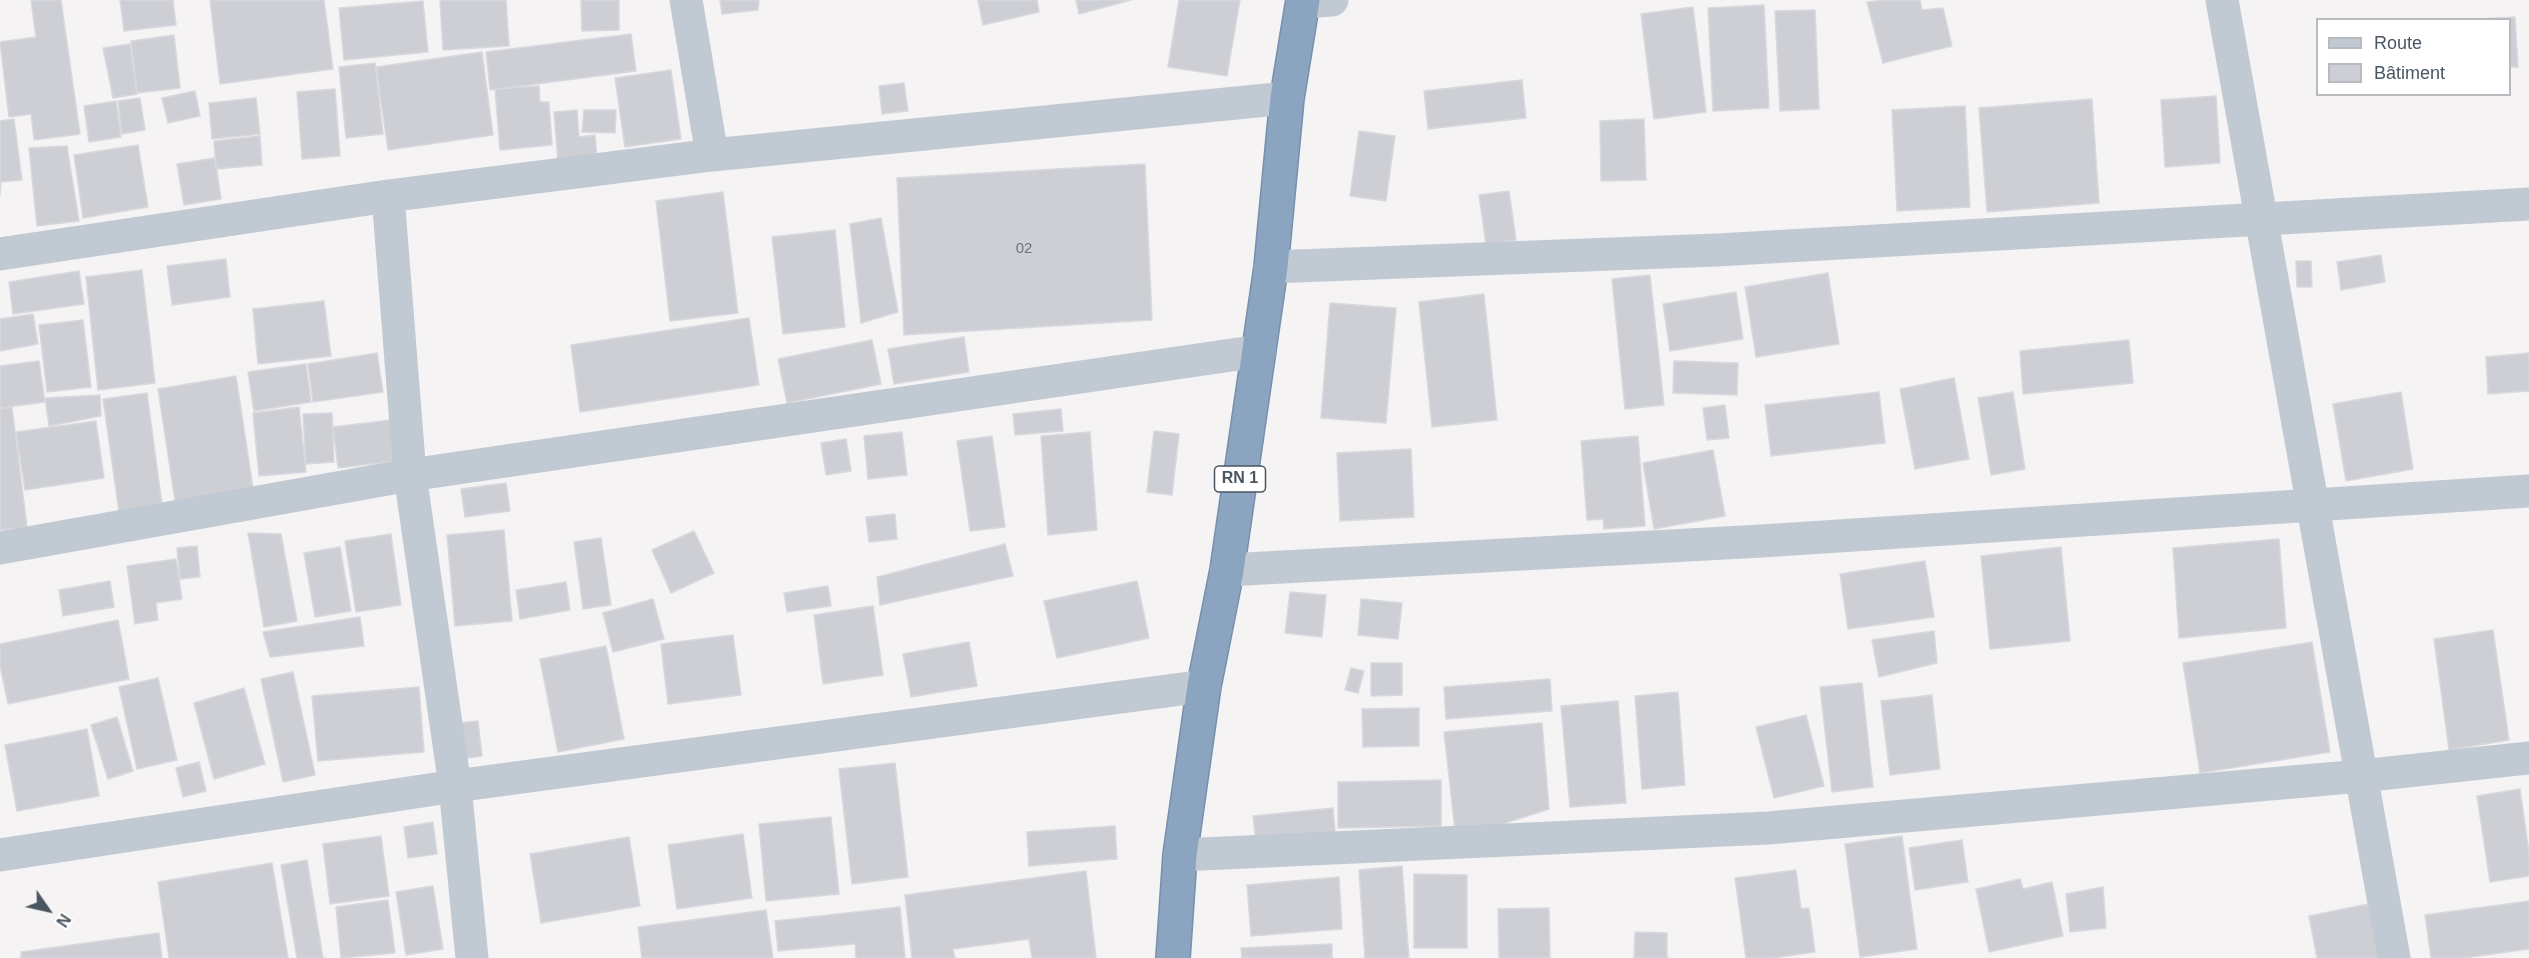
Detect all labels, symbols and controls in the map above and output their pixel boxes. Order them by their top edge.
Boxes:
legend [2316,18,2511,96]
text: Route [2374,33,2422,53]
text: Bâtiment [2374,63,2445,83]
house number: 02 [1016,240,1032,258]
road number: RN 1 [1214,466,1266,492]
north arrow [18,880,78,940]
text: N [53,911,74,930]

